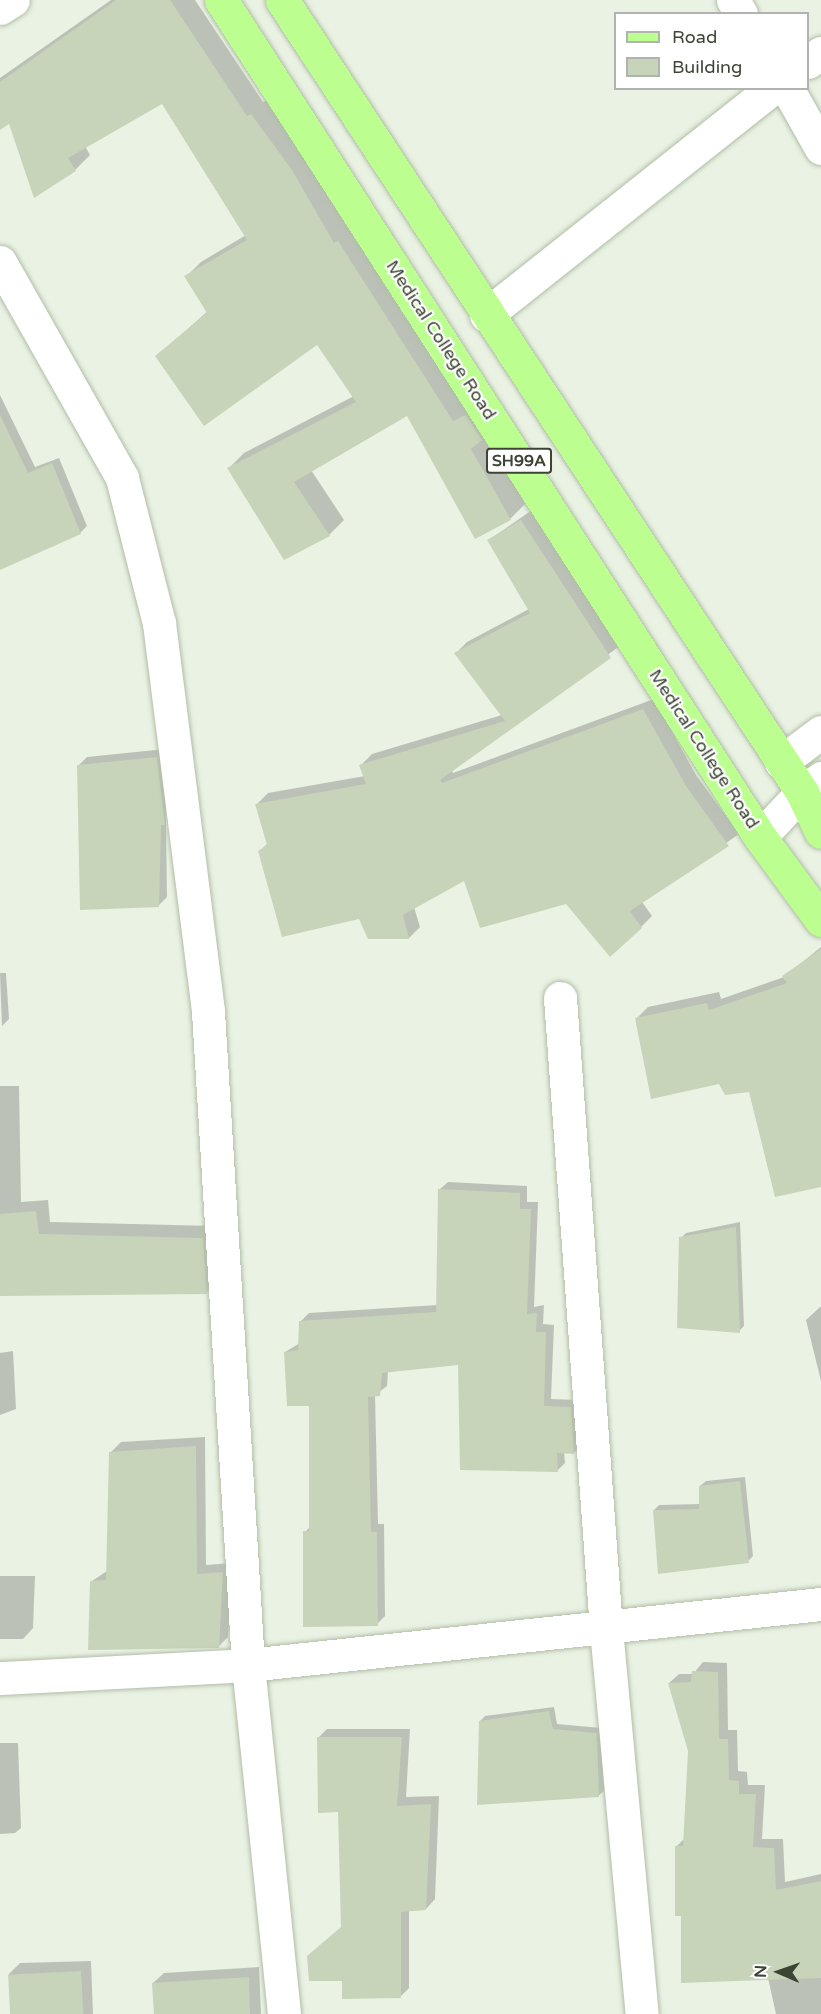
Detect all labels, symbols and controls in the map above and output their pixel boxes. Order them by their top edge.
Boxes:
legend [614,12,809,90]
text: Road [672,26,717,48]
text: Building [672,56,742,78]
street label: Medical College Road [381,256,501,424]
road number: SH99A [486,448,552,474]
street label: Medical College Road [644,665,764,833]
north arrow [749,1942,809,2002]
text: N [751,1965,771,1978]

